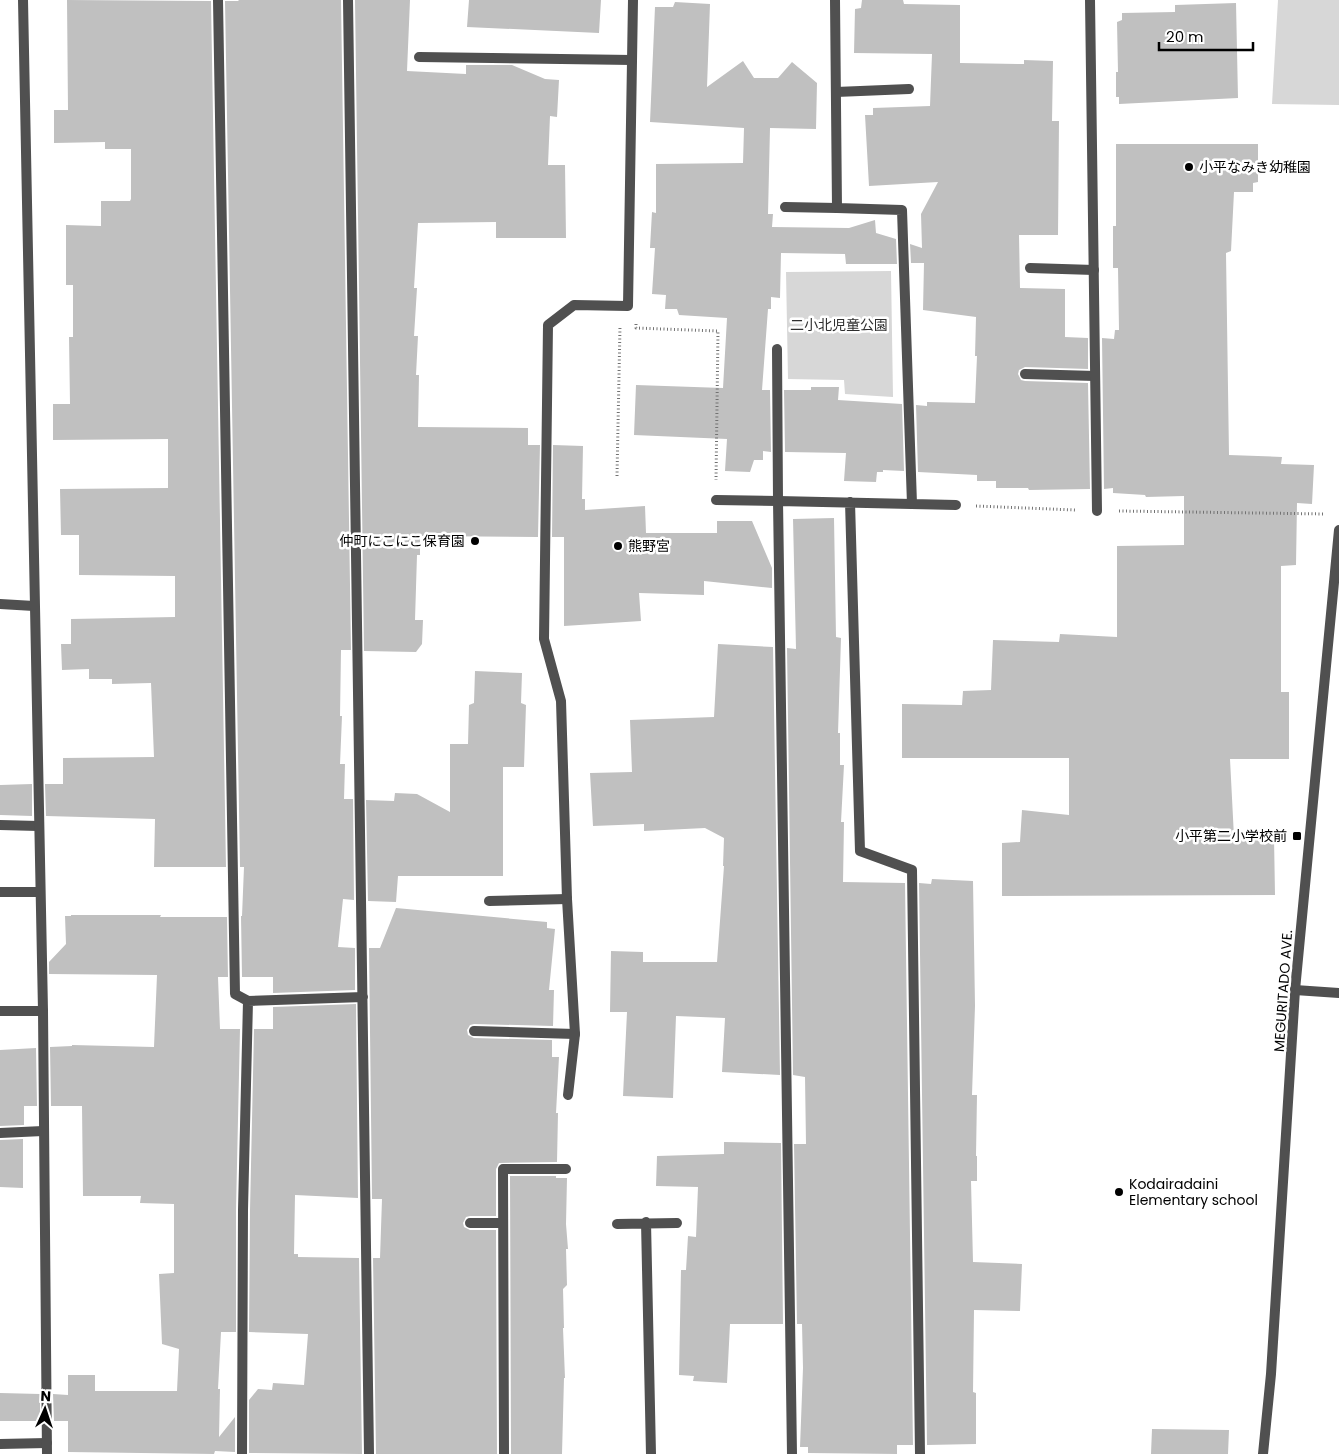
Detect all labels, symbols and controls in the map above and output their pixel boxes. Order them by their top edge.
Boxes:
scale bar [1159,20,1253,52]
text: 20 m [1166,26,1204,47]
place label: 小平なみき幼稚園 [1199,157,1311,177]
marker: 小平なみき幼稚園 [1183,161,1195,173]
park label: 二小北児童公園 [790,315,888,335]
place label: 仲町にこにこ保育園 [340,531,465,551]
marker: 仲町にこにこ保育園 [469,535,481,547]
place label: 熊野宮 [628,536,670,556]
marker: 熊野宮 [612,540,624,552]
place label: 小平第二小学校前 [1175,826,1287,846]
marker: 小平第二小学校前 [1291,830,1303,842]
street label: MEGURITADO AVE. [1269,929,1297,1053]
place label: Kodairadaini Elementary school [1129,1174,1258,1210]
marker: Kodairadaini Elementary school [1113,1186,1125,1198]
north arrow [20,1384,70,1434]
text: N [40,1386,51,1406]

